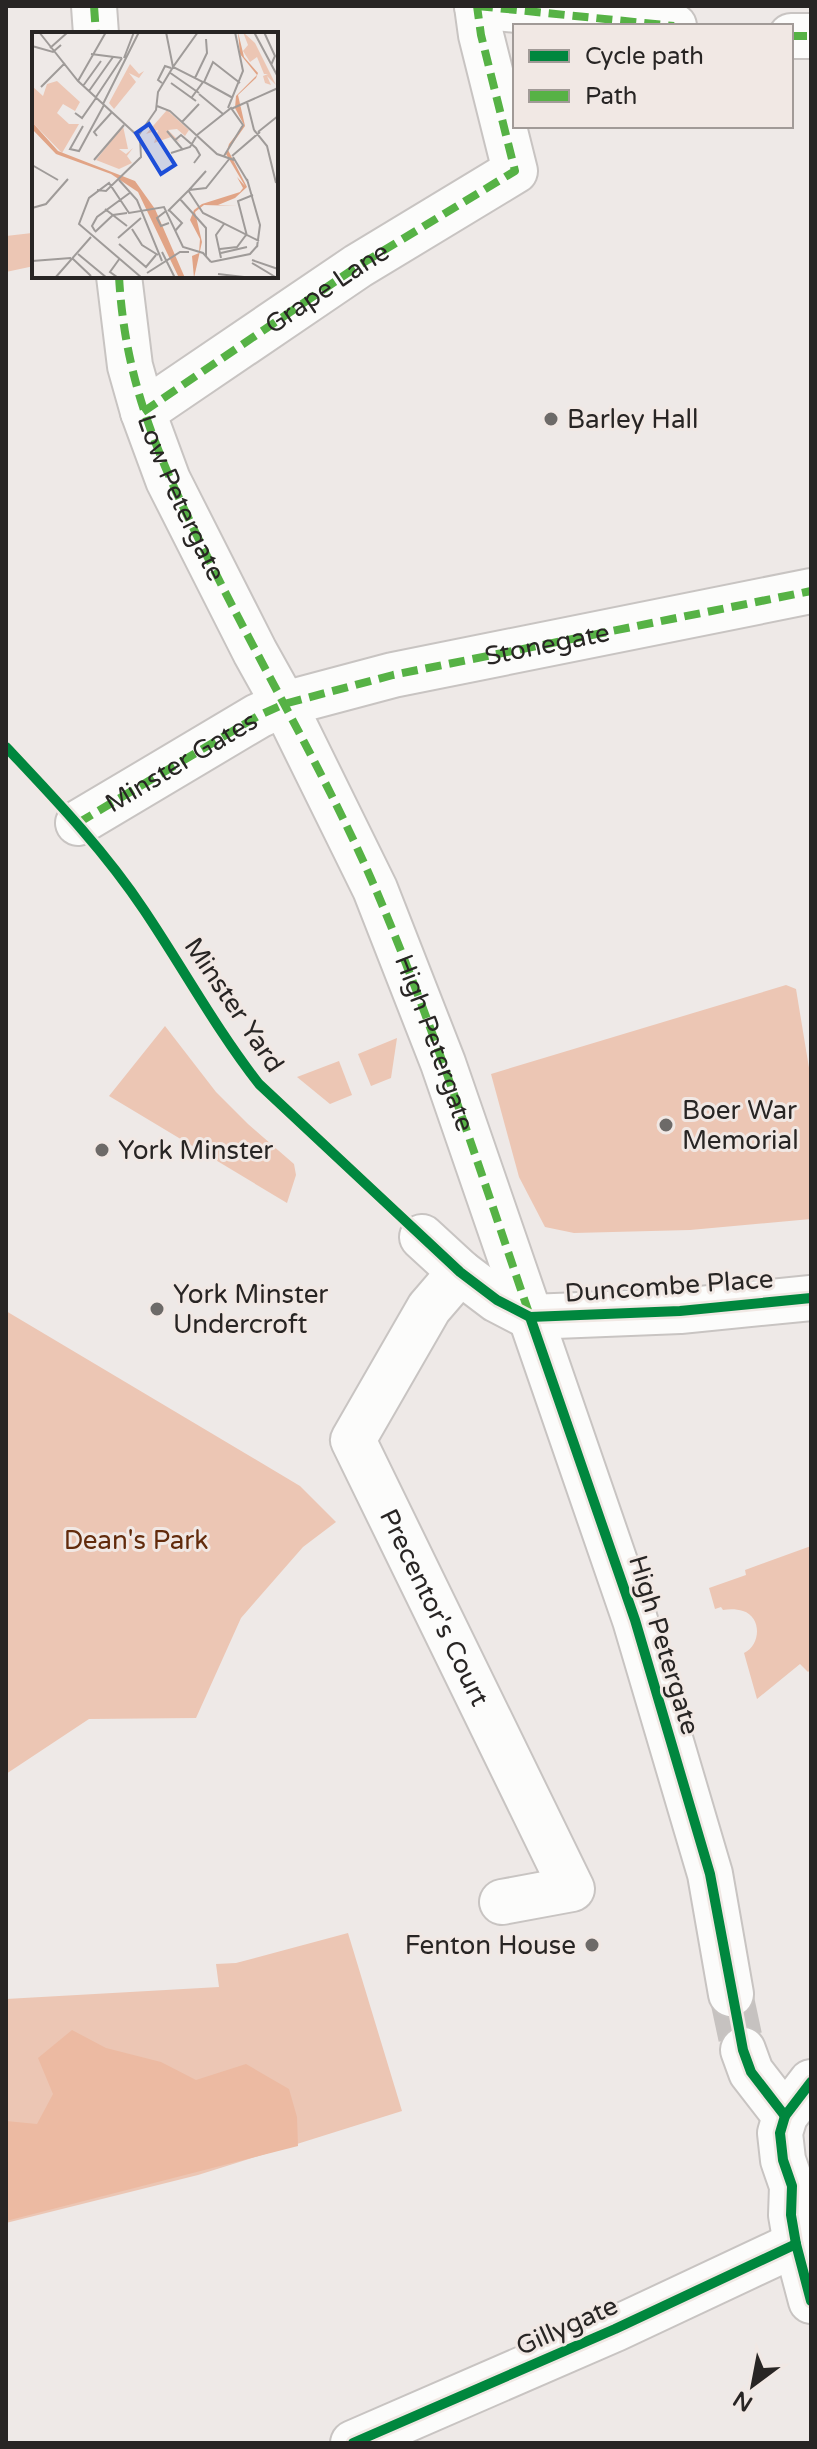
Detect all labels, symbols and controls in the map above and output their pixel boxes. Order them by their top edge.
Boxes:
legend [513,24,793,128]
inset map [32,32,278,278]
text: Cycle path [585,42,704,71]
text: Path [585,82,638,111]
street label: Grape Lane [259,236,395,340]
place label: Barley Hall [567,404,699,435]
street label: Low Petergate [131,410,232,586]
marker: Barley Hall [542,410,560,428]
street label: Stonegate [482,616,612,672]
street label: Minster Gates [99,704,263,819]
street label: Minster Yard [178,932,290,1078]
street label: High Petergate [388,950,481,1135]
place label: Boer War Memorial [682,1095,799,1156]
marker: Boer War Memorial [657,1116,675,1134]
place label: York Minster [118,1135,273,1166]
marker: York Minster [93,1141,111,1159]
street label: Duncombe Place [564,1263,774,1309]
place label: York Minster Undercroft [173,1279,328,1340]
marker: York Minster Undercroft [148,1300,166,1318]
street label: Precentor's Court [373,1504,496,1711]
park label: Dean's Park [64,1525,208,1556]
street label: High Petergate [622,1552,706,1738]
place label: Fenton House [405,1930,576,1961]
marker: Fenton House [583,1936,601,1954]
street label: Gillygate [511,2290,623,2362]
north arrow [713,2345,793,2425]
text: N [729,2385,757,2417]

